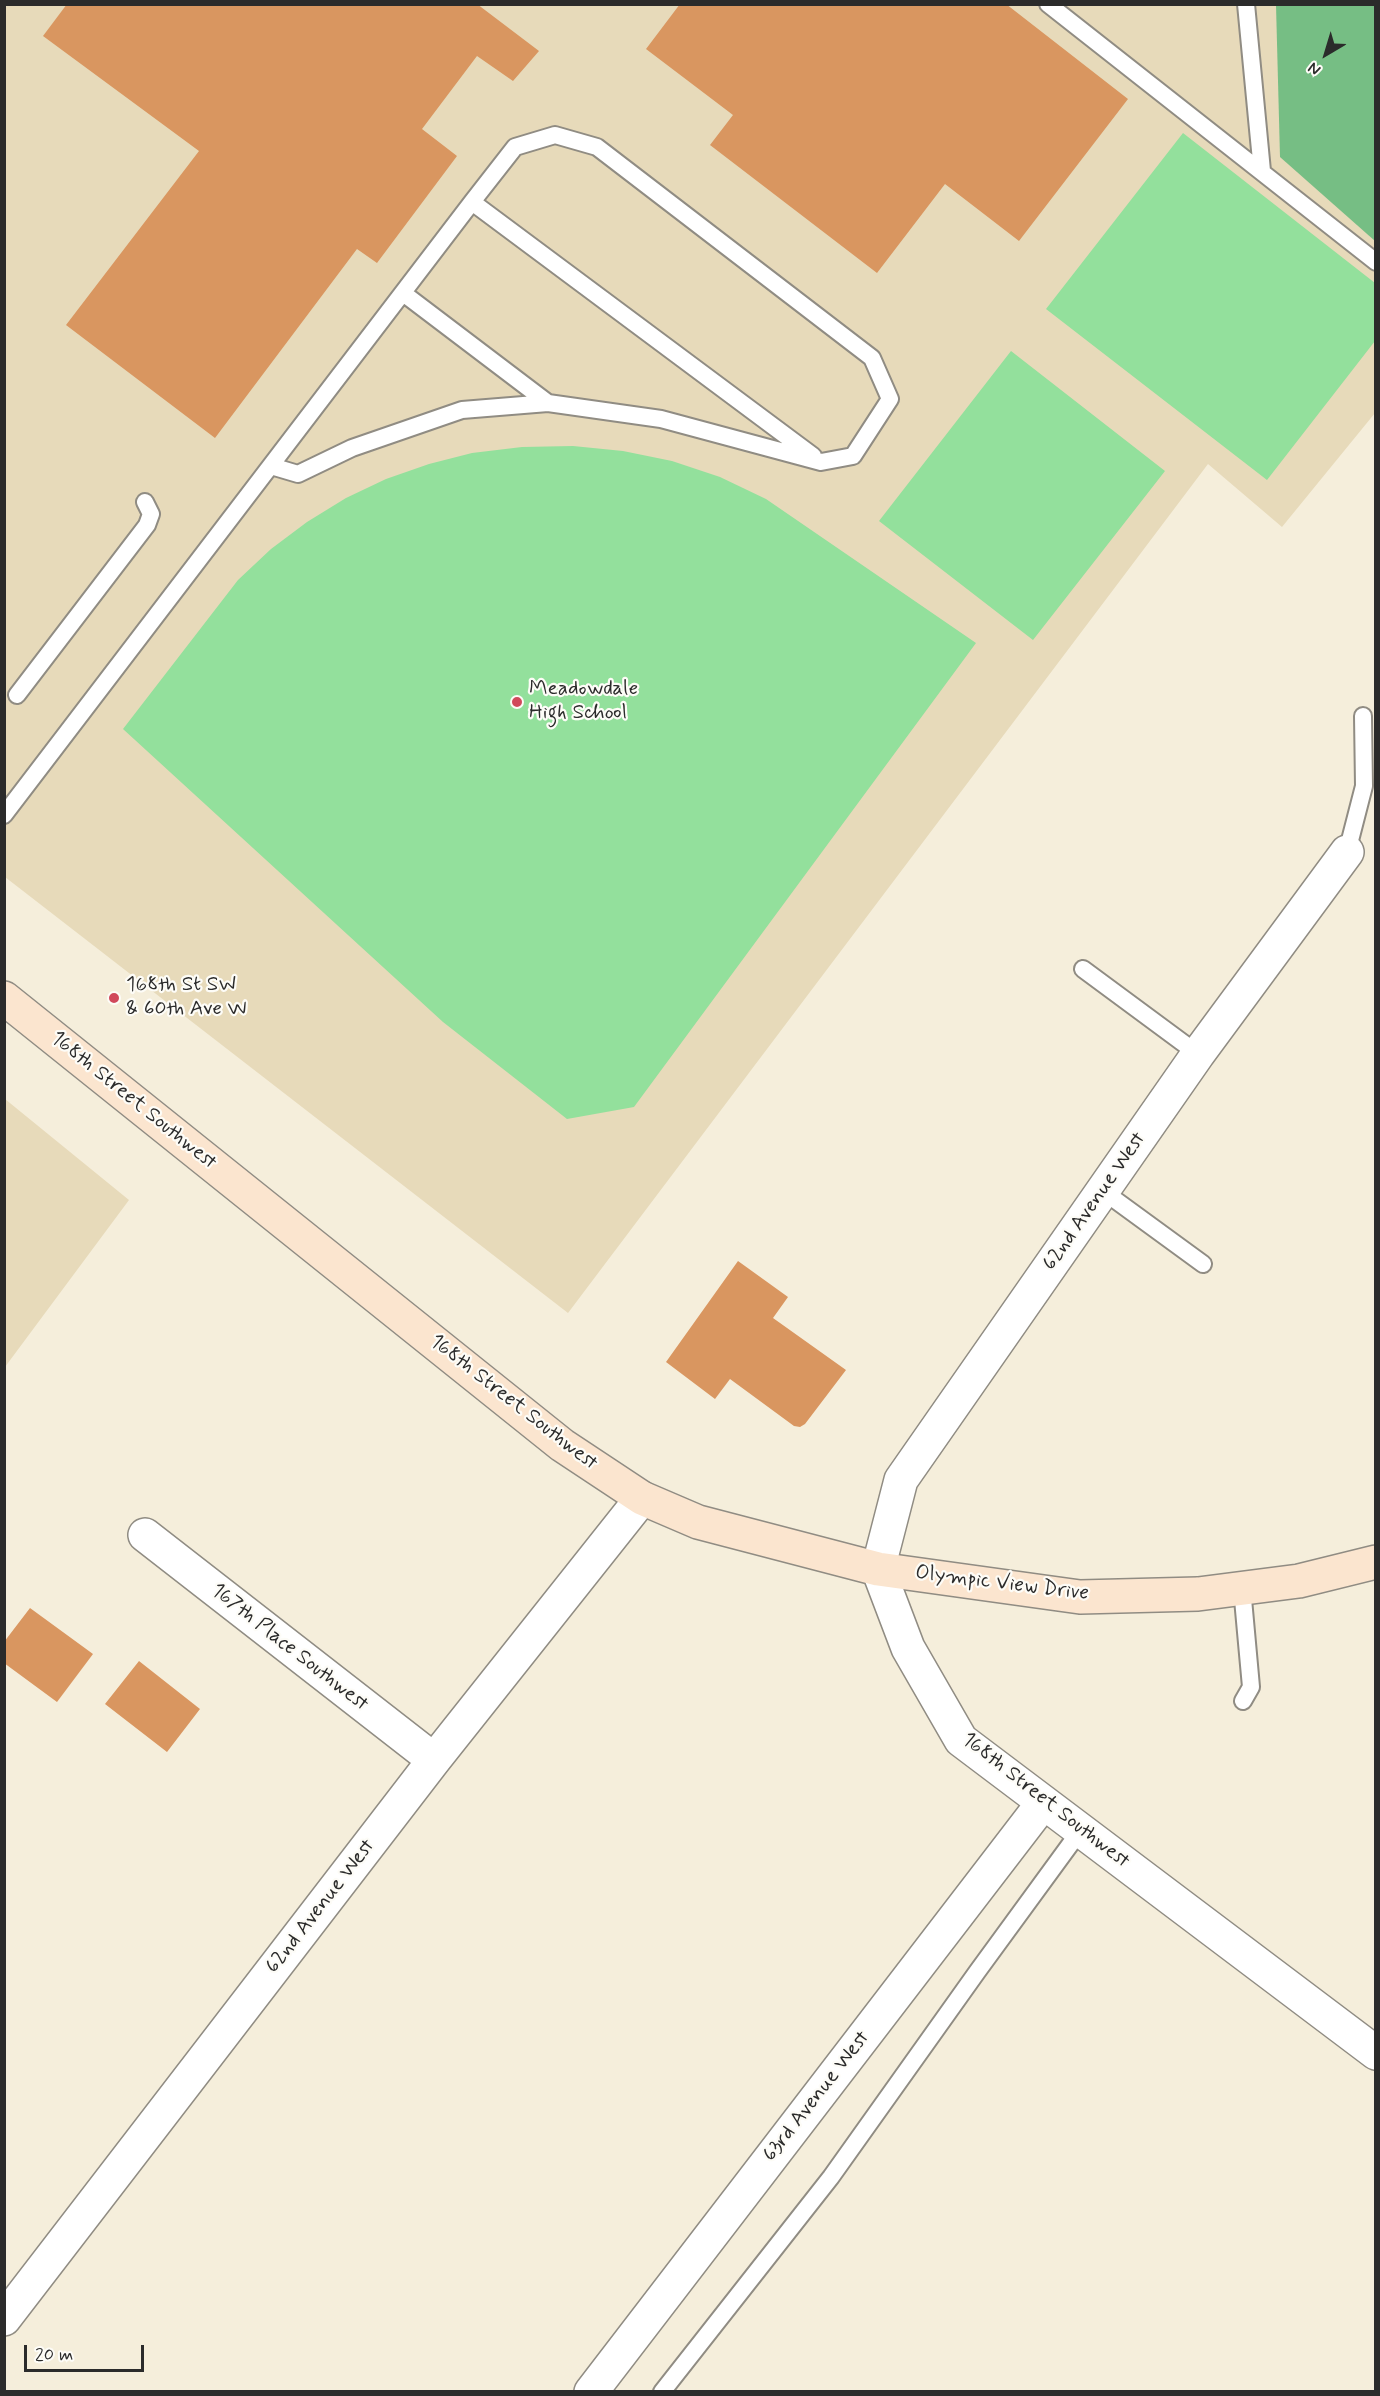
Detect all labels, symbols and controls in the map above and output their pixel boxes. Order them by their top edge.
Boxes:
north arrow [1296,24,1356,84]
text: N [1304,57,1325,80]
place label: Meadowdale High School [529,677,638,727]
marker: Meadowdale High School [510,695,524,709]
place label: 168th St SW & 60th Ave W [126,973,247,1023]
marker: 168th St SW & 60th Ave W [107,991,121,1005]
street label: 168th Street Southwest [45,1026,221,1176]
street label: 62nd Avenue West [1038,1128,1152,1276]
street label: 168th Street Southwest [424,1330,602,1476]
street label: Olympic View Drive [914,1561,1090,1607]
street label: 167th Place Southwest [205,1579,373,1717]
street label: 168th Street Southwest [956,1728,1134,1874]
street label: 62nd Avenue West [261,1835,381,1979]
street label: 63rd Avenue West [758,2027,876,2167]
scale bar [27,2333,147,2371]
text: 20 m [35,2343,73,2367]

